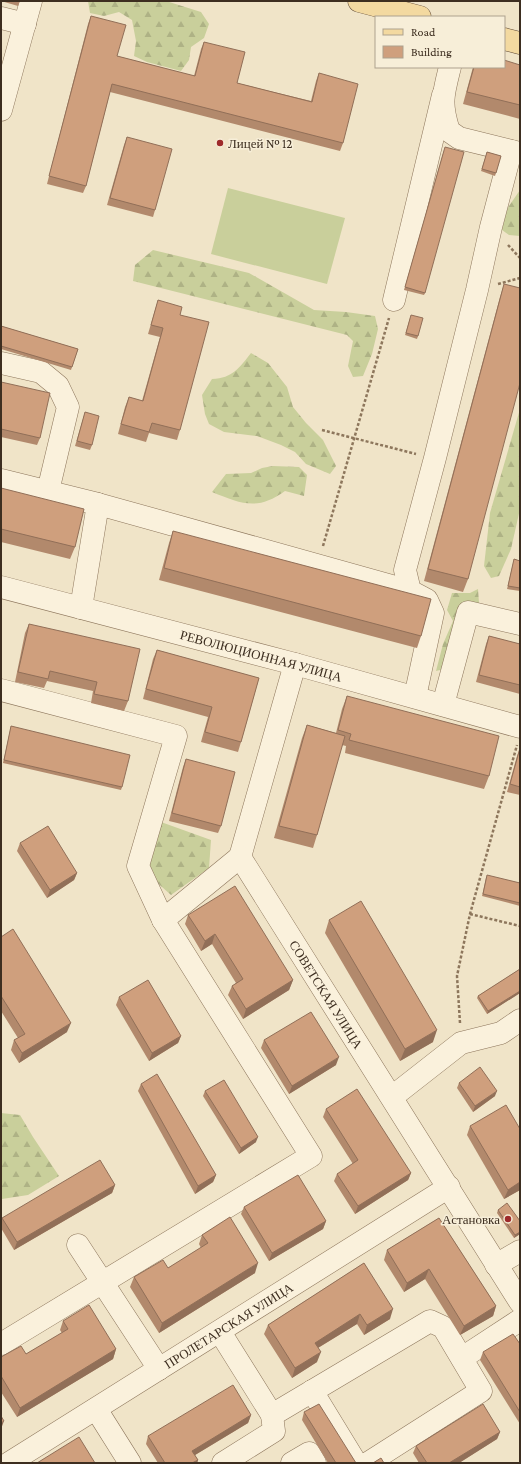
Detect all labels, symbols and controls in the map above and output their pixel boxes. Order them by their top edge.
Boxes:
legend [375,16,505,68]
text: Road [411,25,436,39]
text: Building [411,45,452,59]
place label: Лицей № 12 [228,136,292,151]
marker: Лицей № 12 [215,138,225,148]
street label: РЕВОЛЮЦИОННАЯ УЛИЦА [179,627,344,684]
street label: СОВЕТСКАЯ УЛИЦА [287,937,366,1052]
place label: Астановка [442,1212,500,1227]
marker: Астановка [503,1214,513,1224]
street label: ПРОЛЕТАРСКАЯ УЛИЦА [161,1279,296,1371]

